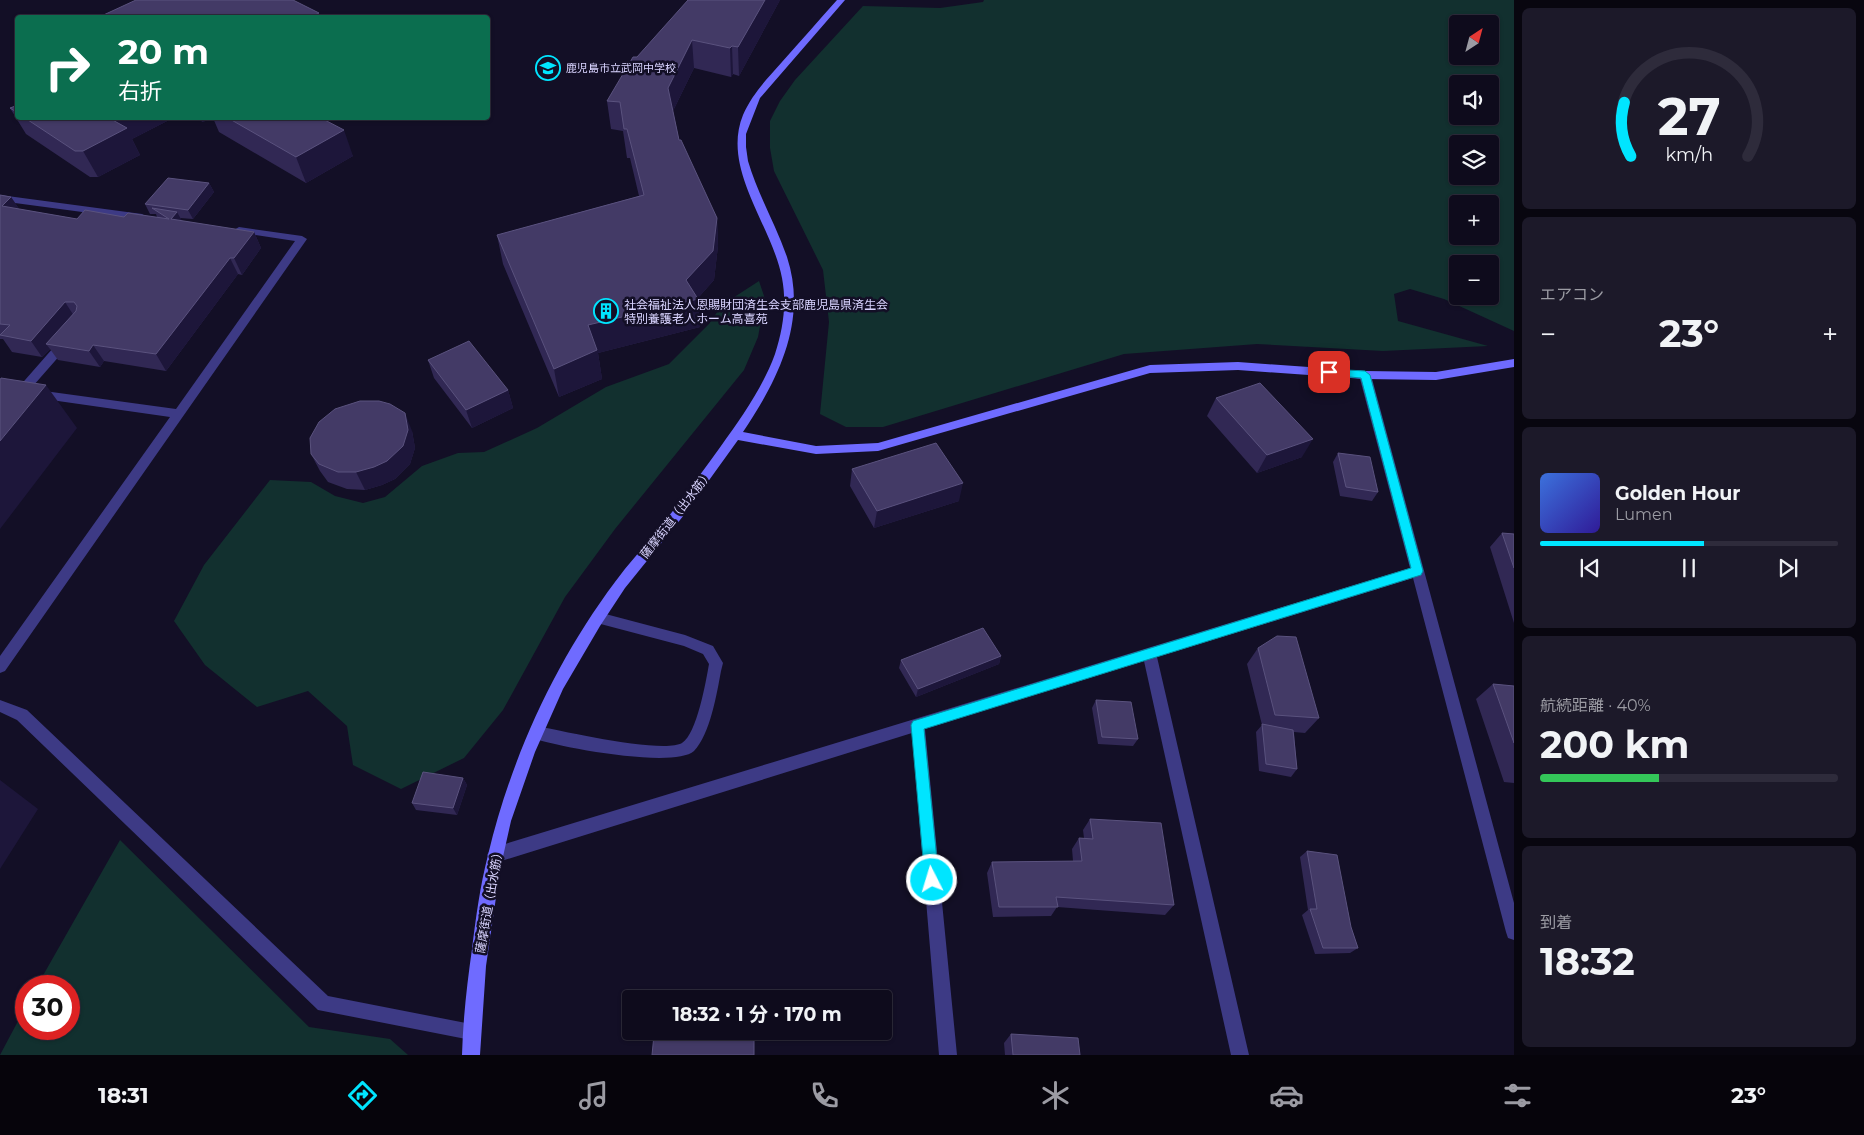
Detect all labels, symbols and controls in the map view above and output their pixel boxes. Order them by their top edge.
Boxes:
north arrow [1449,15,1499,65]
map controls [1449,15,1499,305]
text: 20 m [118,30,209,73]
icon: right [35,35,100,100]
school or university icon: 鹿児島市立武岡中学校 [535,55,561,81]
place label: 鹿児島市立武岡中学校 [566,61,676,75]
button: sound [1449,75,1499,125]
text: 右折 [118,78,162,105]
text: 27 [1658,85,1720,148]
button: layers [1449,135,1499,185]
text: km/h [1665,144,1713,165]
button: + [1449,195,1499,245]
button: − [1449,255,1499,305]
text: エアコン [1540,285,1604,304]
place label: 社会福祉法人恩賜財団済生会支部鹿児島県済生会 特別養護老人ホーム高喜苑 [624,297,888,326]
building icon: 社会福祉法人恩賜財団済生会支部鹿児島県済生会 特別養護老人ホーム高喜苑 [593,298,619,324]
text: 23° [1659,310,1719,357]
text: − [1540,317,1556,351]
text: + [1822,317,1838,351]
pin [1308,351,1350,393]
icon: arrive [1315,358,1343,386]
street label: 薩摩街道（出水筋） [637,467,715,561]
text: Golden Hour [1615,482,1741,505]
text: Lumen [1615,505,1673,524]
icon: previous [1576,554,1604,582]
icon: pause [1675,554,1703,582]
icon: next [1774,554,1802,582]
text: 航続距離 · 40% [1540,696,1651,715]
text: 200 km [1540,721,1689,768]
street label: 薩摩街道（出水筋） [472,846,506,954]
position arrow [905,853,957,905]
text: 到着 [1540,913,1572,932]
text: 18:32 [1540,938,1635,985]
speed limit sign: 30 [15,975,80,1040]
text: 18:32 · 1 分 · 170 m [672,1003,842,1026]
icon: directions [345,1078,380,1113]
icon: music [576,1078,611,1113]
icon: phone [807,1078,842,1113]
icon: climate [1038,1078,1073,1113]
icon: car [1269,1078,1304,1113]
icon: filters [1500,1078,1535,1113]
text: 18:31 [98,1082,149,1109]
text: 23° [1731,1082,1766,1109]

